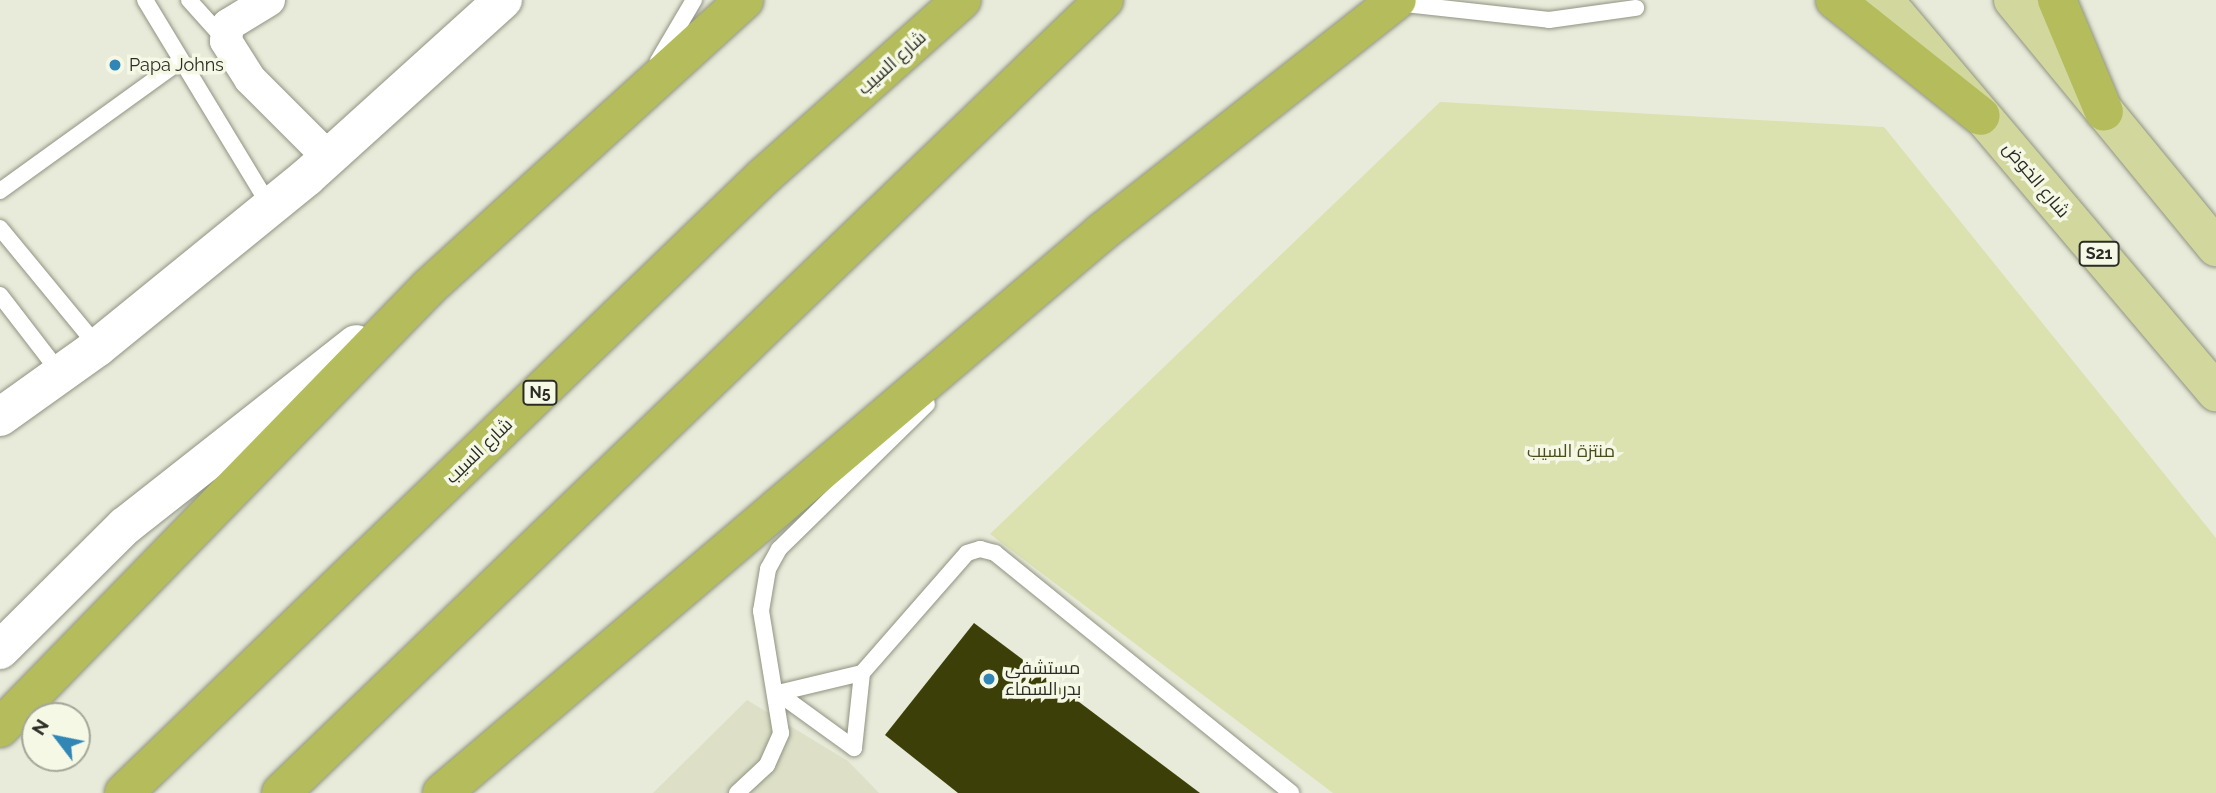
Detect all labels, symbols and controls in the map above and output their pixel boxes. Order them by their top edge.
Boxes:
street label: شارع السيب [853,27,931,99]
place label: Papa Johns [129,54,224,76]
marker: Papa Johns [107,57,123,73]
street label: شارع الخوض [1998,138,2074,222]
road number: S21 [2078,242,2120,266]
road number: N5 [521,380,559,406]
street label: شارع السيب [441,414,517,488]
park label: منتزة السيب [1527,440,1615,462]
place label: مستشفى بدر السماء [1005,658,1081,700]
marker: مستشفى بدر السماء [979,669,999,689]
north arrow [21,702,91,772]
text: N [27,715,53,739]

